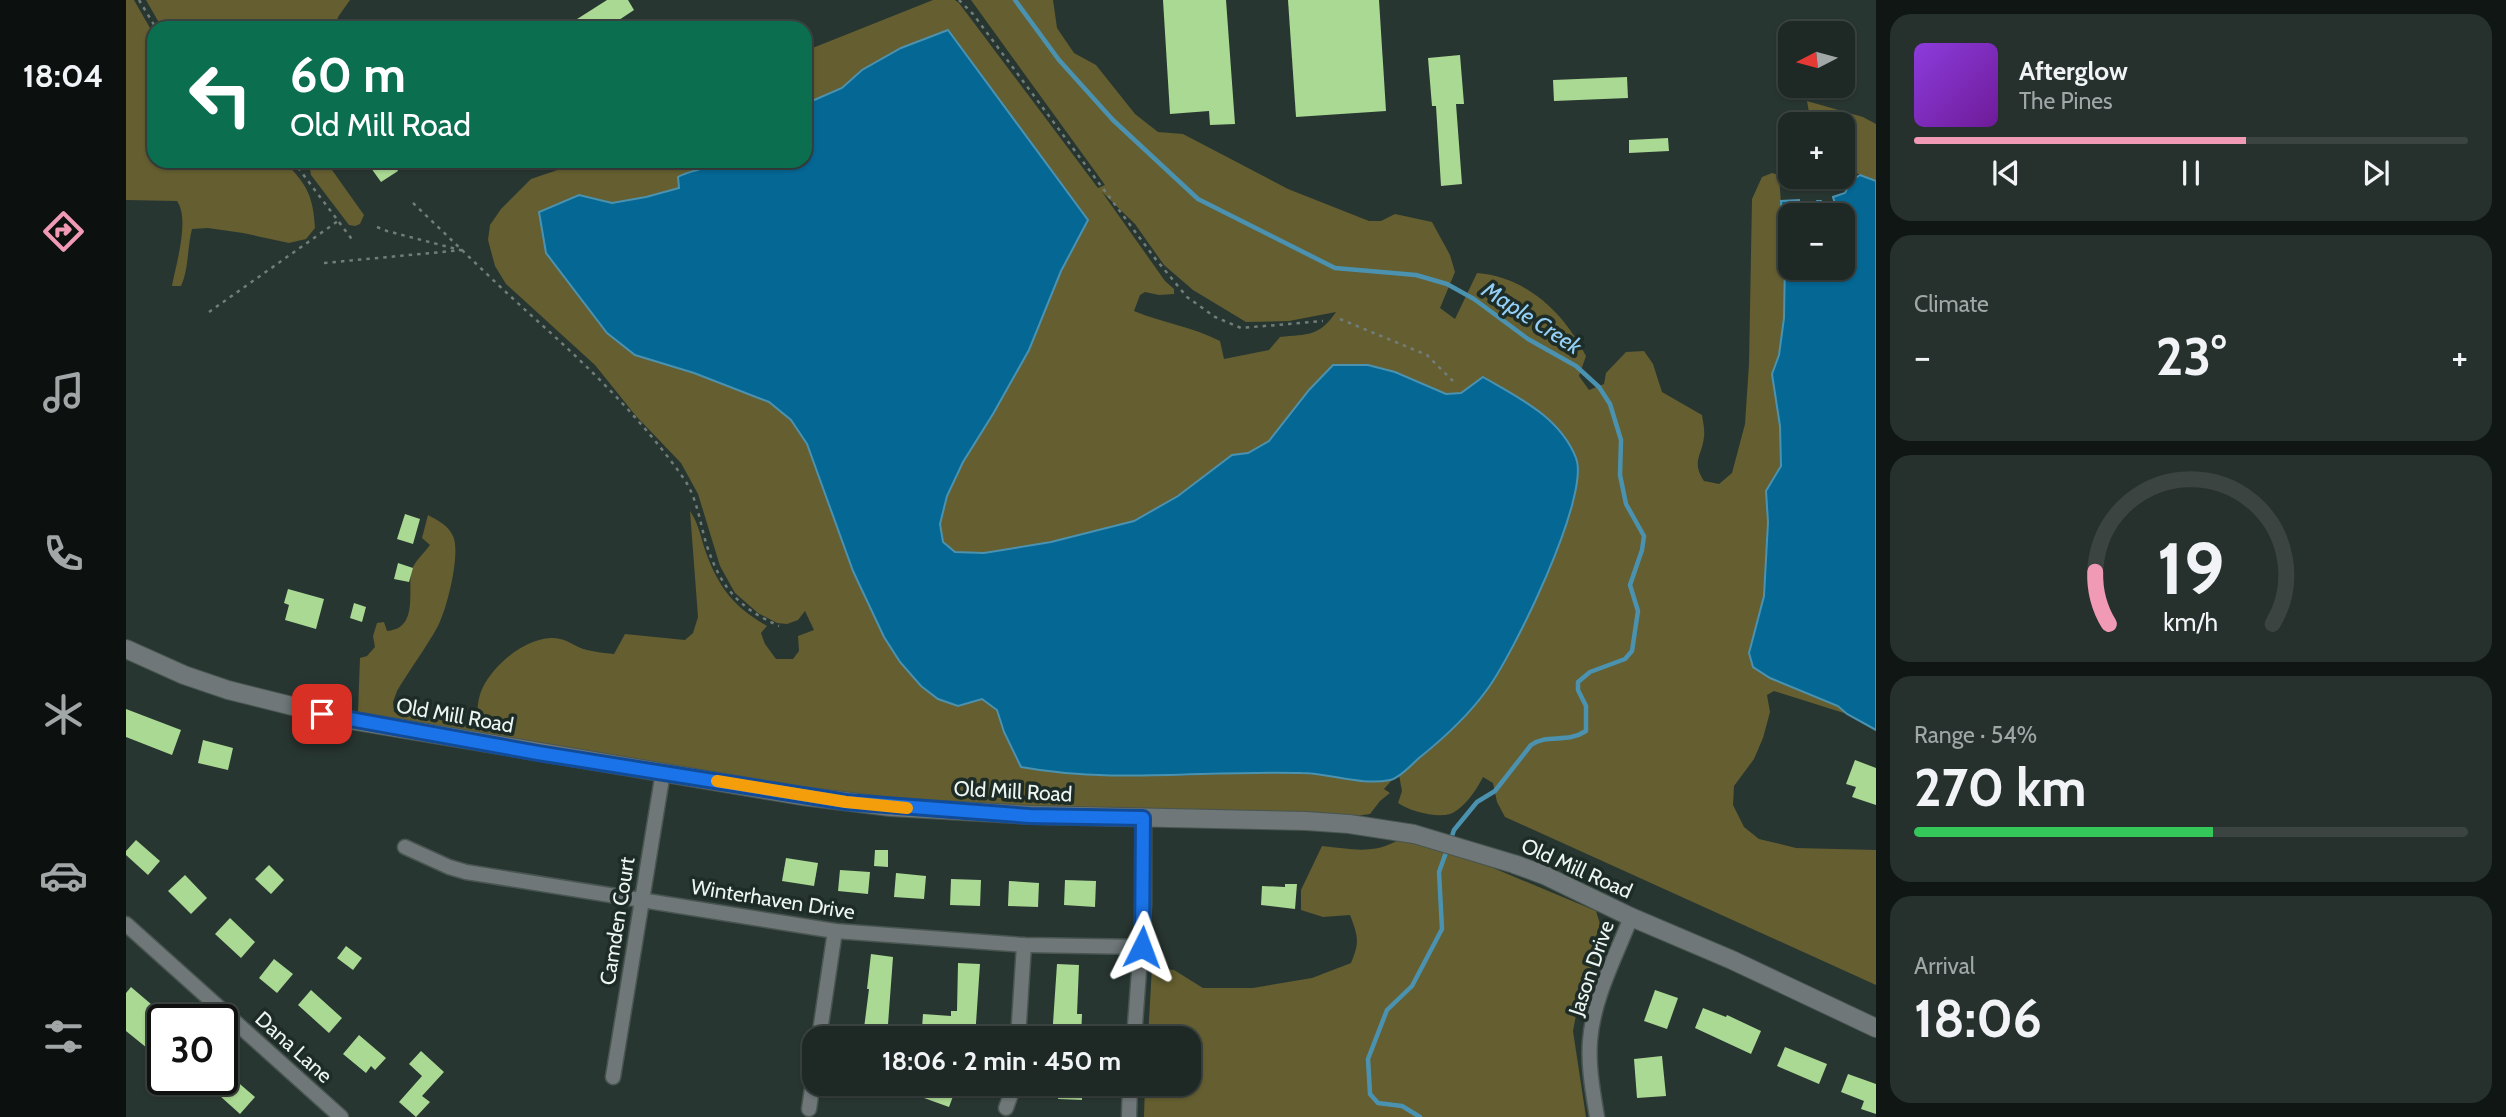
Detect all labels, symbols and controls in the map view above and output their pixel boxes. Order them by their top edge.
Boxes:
north arrow [1778,21,1855,98]
map controls [1778,21,1855,280]
text: 60 m [290,45,406,104]
icon: left [175,49,266,140]
text: Afterglow [2019,55,2128,87]
text: 18:04 [23,56,103,95]
text: The Pines [2019,87,2113,115]
text: Old Mill Road [290,105,471,144]
button: + [1778,112,1855,189]
icon: previous [1987,154,2025,192]
icon: pause [2172,154,2210,192]
icon: next [2357,154,2395,192]
button: − [1778,203,1855,280]
icon: directions [39,207,88,256]
water label: Maple Creek [1476,275,1588,361]
text: Climate [1914,290,1989,318]
text: 23° [2156,325,2226,388]
text: − [1914,333,1931,380]
text: + [2451,333,2468,380]
icon: music [39,368,88,417]
text: 19 [2157,525,2225,613]
icon: phone [39,529,88,578]
text: km/h [2164,607,2218,637]
pin [292,684,352,744]
icon: climate [39,690,88,739]
street label: Old Mill Road [394,692,516,738]
icon: arrive [303,695,341,733]
text: Range · 54% [1914,721,2037,749]
text: 270 km [1914,756,2086,819]
street label: Old Mill Road [953,775,1073,807]
street label: Old Mill Road [1518,832,1636,904]
icon: car [39,851,88,900]
street label: Camden Court [595,855,639,987]
street label: Winterhaven Drive [689,874,857,924]
position arrow [1105,910,1179,984]
street label: Jason Drive [1563,917,1619,1020]
text: Arrival [1914,952,1975,980]
text: 18:06 [1914,987,2042,1050]
speed limit sign: 30 [147,1004,238,1095]
street label: Dana Lane [250,1006,338,1088]
icon: filters [39,1012,88,1061]
text: 18:06 · 2 min · 450 m [882,1045,1121,1077]

